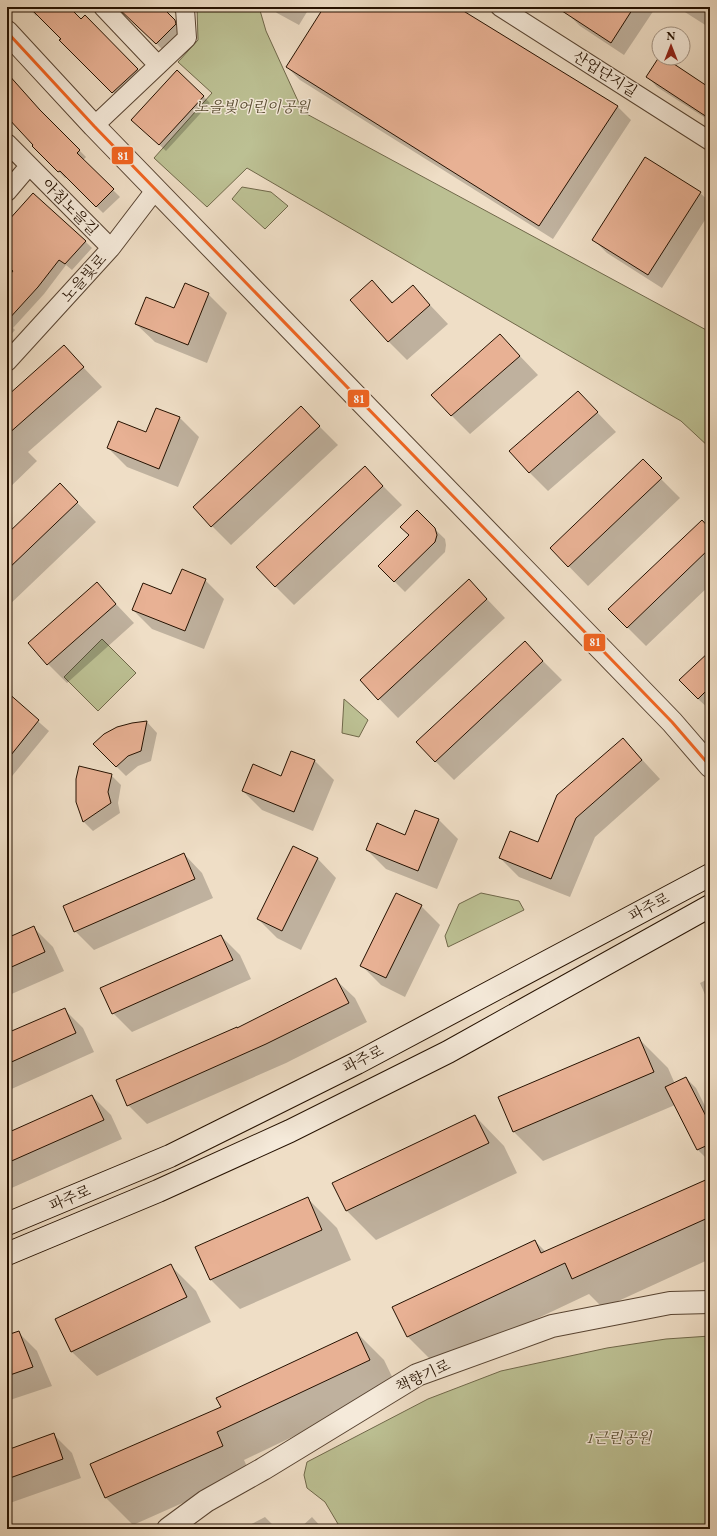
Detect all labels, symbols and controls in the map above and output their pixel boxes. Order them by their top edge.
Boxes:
north arrow [651,26,691,66]
text: N [667,29,676,43]
street label: 산업단지길 [570,46,641,101]
park label: 노을빛어린이공원 [194,97,311,116]
line badge: 81 [111,146,134,165]
text: 81 [117,149,129,163]
street label: 아침노을길 [38,174,103,239]
street label: 노을빛로 [57,249,110,306]
line badge: 81 [347,389,370,408]
text: 81 [353,392,365,406]
line badge: 81 [583,633,606,652]
text: 81 [589,635,601,649]
street label: 파주로 [625,888,673,925]
street label: 파주로 [339,1040,387,1077]
street label: 파주로 [46,1180,94,1215]
street label: 책향기로 [393,1354,454,1396]
park label: 1근린공원 [586,1428,653,1447]

